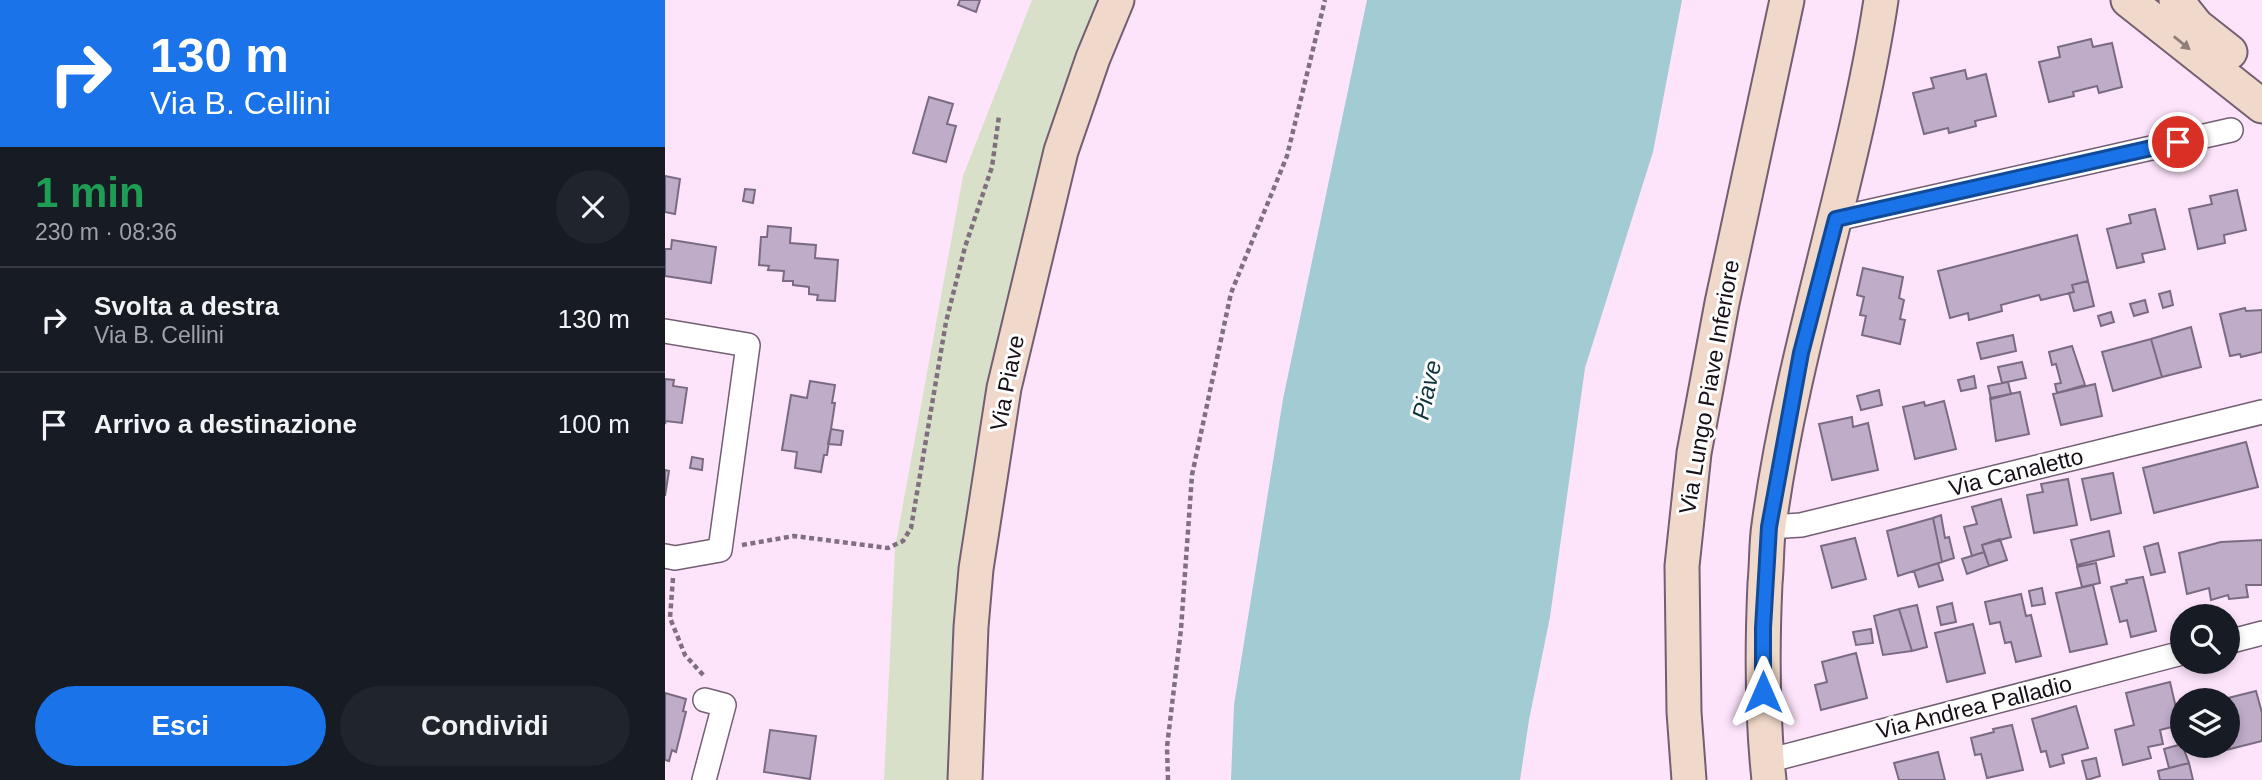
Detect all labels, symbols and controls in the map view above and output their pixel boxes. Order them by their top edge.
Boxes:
icon: right [35,28,126,119]
text: 130 m [150,28,289,82]
one-way arrow [2172,35,2190,50]
text: Via B. Cellini [150,85,331,121]
pin [2148,112,2208,172]
icon: arrive [2159,123,2197,161]
text: 1 min [35,169,145,216]
button: close [556,170,630,244]
text: 230 m · 08:36 [35,219,177,245]
street label: Via Lungo Piave Inferiore [1674,258,1744,516]
text: Svolta a destra [94,291,279,321]
icon: right [35,301,73,339]
text: 130 m [558,304,630,334]
text: Via B. Cellini [94,322,224,348]
street label: Via Piave [985,333,1029,433]
water label: Piave [1407,358,1446,422]
icon: arrive [35,406,73,444]
text: Arrivo a destinazione [94,409,357,439]
text: 100 m [558,409,630,439]
street label: Via Canaletto [1946,443,2086,501]
map controls [2170,604,2240,758]
button: search [2170,604,2240,674]
position arrow [1726,655,1800,729]
street label: Via Andrea Palladio [1874,670,2074,744]
button: Esci [35,686,326,766]
button: Condividi [340,686,630,766]
button: layers [2170,688,2240,758]

